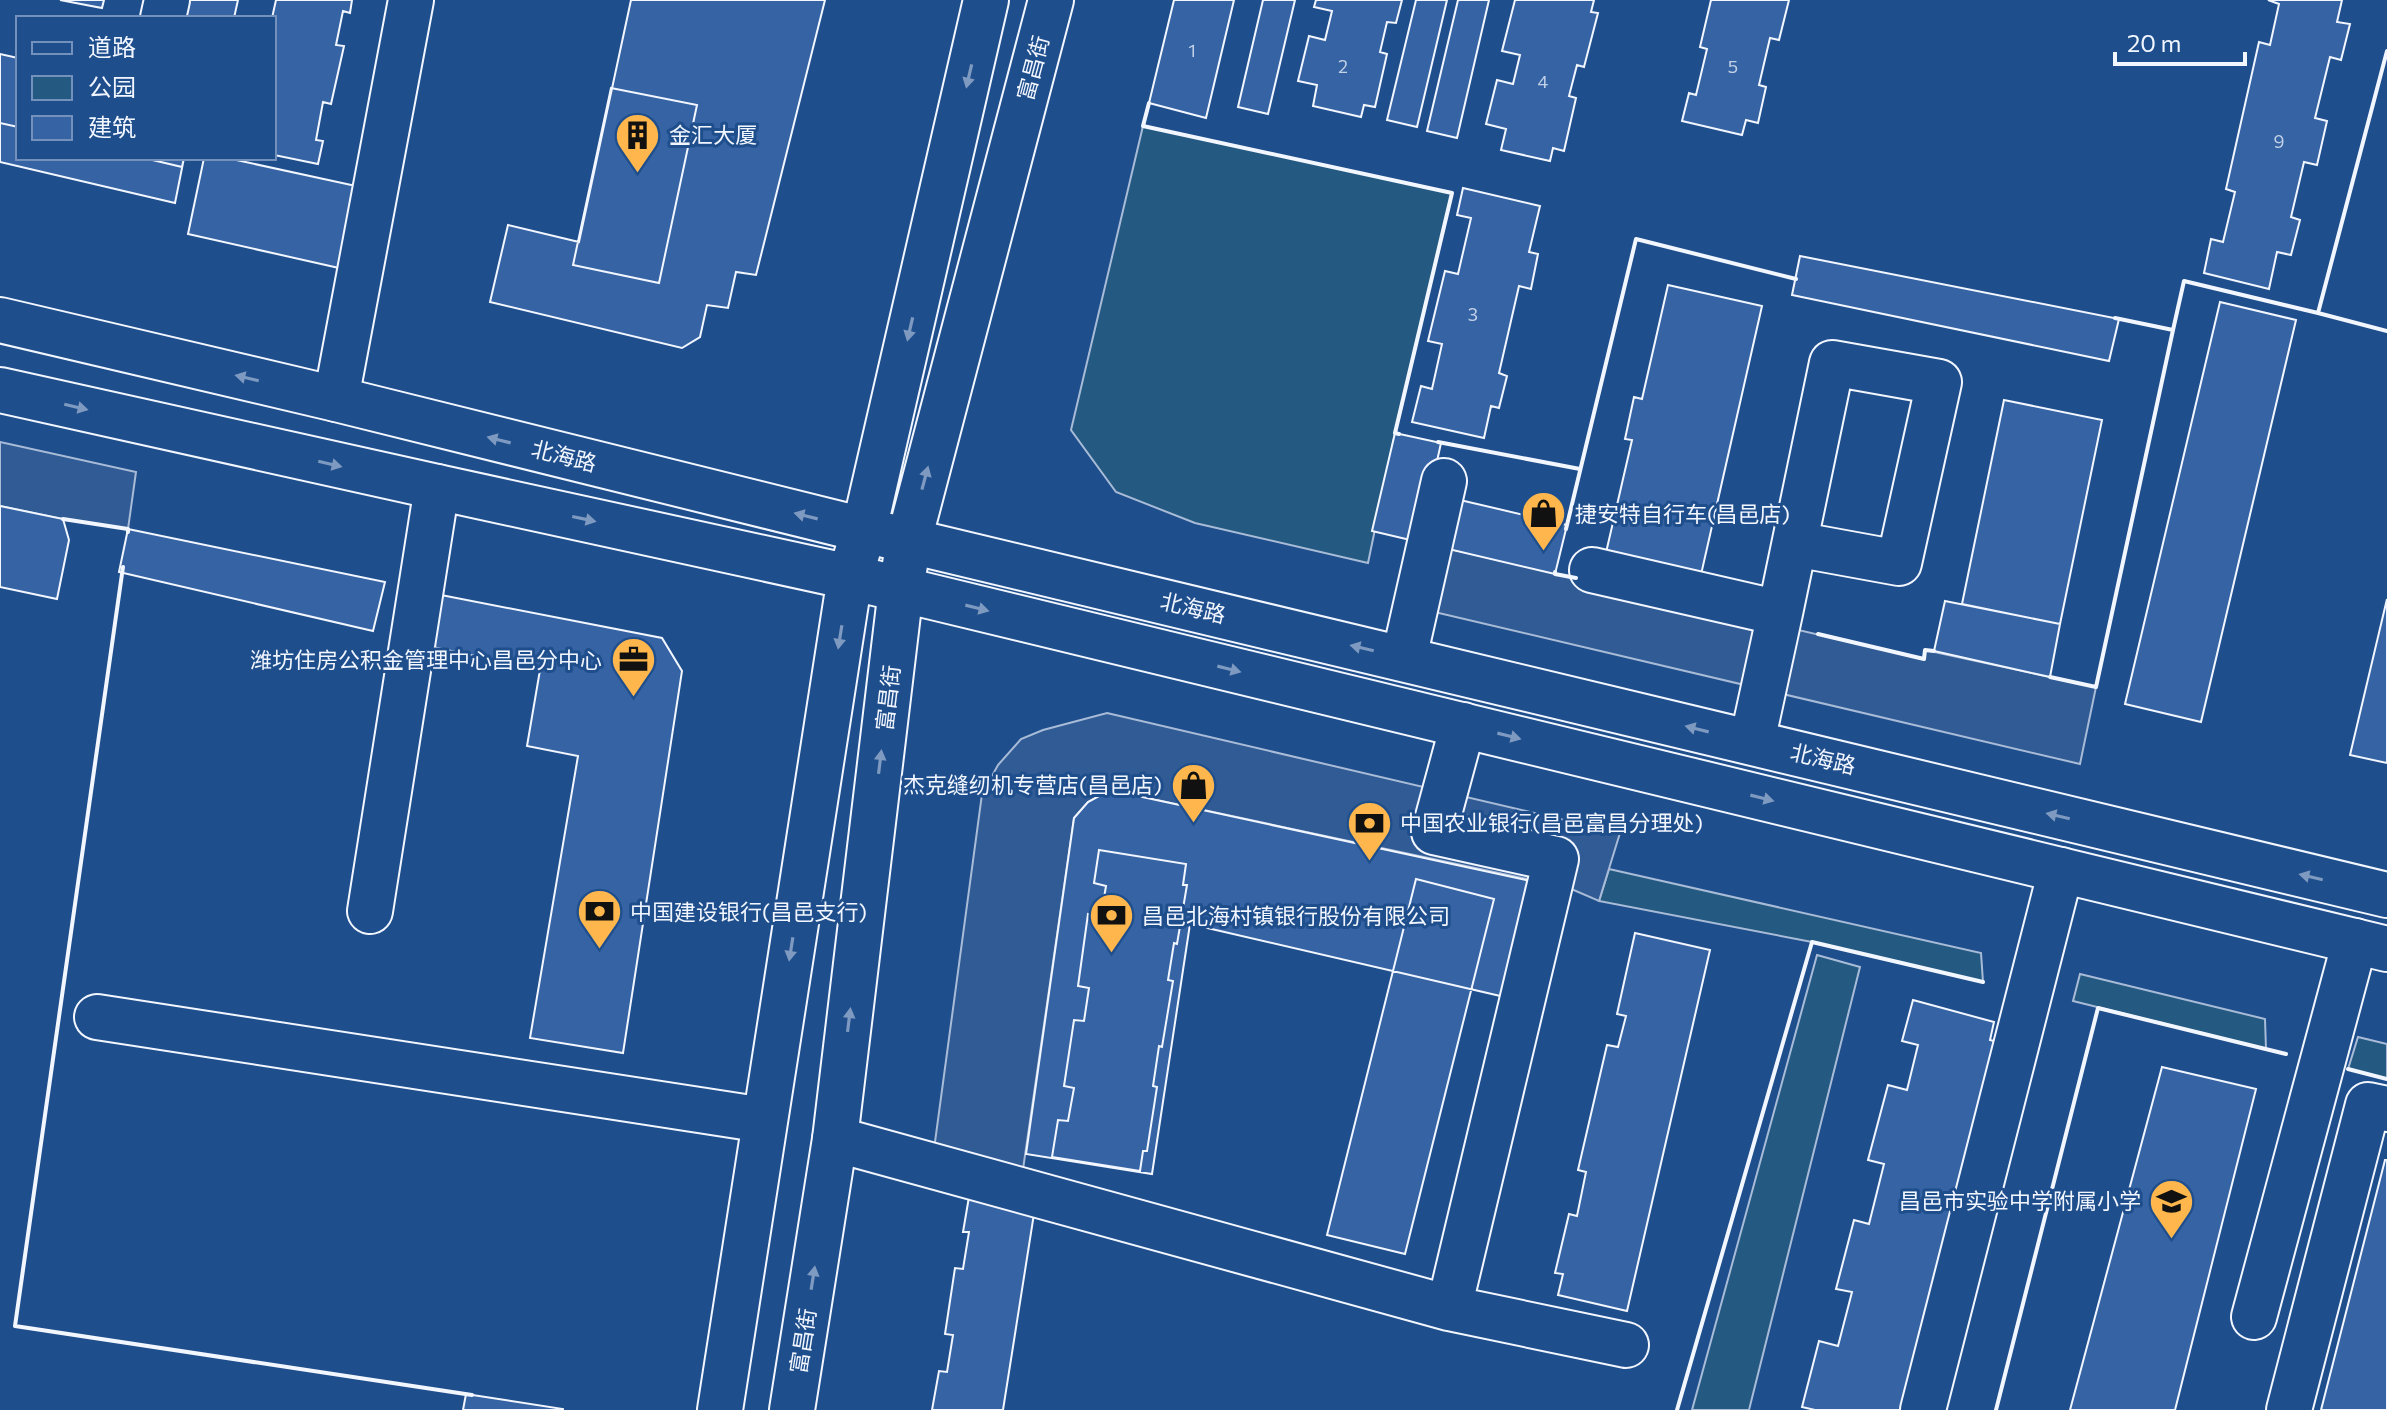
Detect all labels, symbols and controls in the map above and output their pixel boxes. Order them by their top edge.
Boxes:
legend [16,16,276,160]
scale bar [2115,16,2245,66]
text: 20 m [2127,28,2181,57]
text: 道路 [88,32,136,61]
street label: 富昌街 [1011,32,1054,103]
house number: 1 [1188,39,1196,61]
house number: 2 [1338,55,1348,77]
house number: 5 [1728,55,1738,77]
one-way arrow [962,64,975,89]
house number: 4 [1538,70,1549,92]
text: 公园 [88,72,136,101]
building icon: 金汇大厦 [614,111,662,174]
text: 建筑 [88,112,136,141]
place label: 金汇大厦 [669,121,757,148]
house number: 9 [2274,130,2284,152]
house number: 3 [1468,303,1478,325]
one-way arrow [903,317,916,342]
one-way arrow [234,371,259,384]
one-way arrow [64,401,89,414]
one-way arrow [487,433,512,445]
street label: 北海路 [529,434,599,477]
one-way arrow [317,458,342,471]
one-way arrow [920,466,932,491]
shop icon: 捷安特自行车(昌邑店) [1520,490,1568,553]
place label: 捷安特自行车(昌邑店) [1575,500,1790,527]
one-way arrow [793,509,818,521]
one-way arrow [571,513,596,526]
street label: 北海路 [1158,587,1228,628]
one-way arrow [964,602,989,614]
one-way arrow [834,625,846,650]
office icon: 潍坊住房公积金管理中心昌邑分中心 [609,636,657,699]
one-way arrow [1350,641,1375,654]
place label: 潍坊住房公积金管理中心昌邑分中心 [250,646,602,673]
one-way arrow [1217,663,1242,675]
street label: 富昌街 [870,664,905,732]
one-way arrow [1684,722,1709,735]
one-way arrow [1497,731,1522,743]
street label: 北海路 [1788,738,1858,779]
one-way arrow [874,749,887,774]
shop icon: 杰克缝纫机专营店(昌邑店) [1169,761,1217,824]
place label: 杰克缝纫机专营店(昌邑店) [903,771,1162,798]
one-way arrow [1749,792,1774,804]
bank icon: 中国农业银行(昌邑富昌分理处) [1345,799,1393,862]
place label: 中国农业银行(昌邑富昌分理处) [1400,809,1703,836]
one-way arrow [2046,809,2071,822]
one-way arrow [2299,870,2324,882]
bank icon: 中国建设银行(昌邑支行) [575,888,623,951]
bank icon: 昌邑北海村镇银行股份有限公司 [1087,892,1135,955]
place label: 中国建设银行(昌邑支行) [630,898,867,925]
place label: 昌邑北海村镇银行股份有限公司 [1142,902,1450,929]
one-way arrow [784,937,797,962]
one-way arrow [843,1007,856,1032]
school or university icon: 昌邑市实验中学附属小学 [2148,1177,2196,1240]
place label: 昌邑市实验中学附属小学 [1899,1187,2141,1214]
one-way arrow [807,1265,820,1290]
street label: 富昌街 [784,1306,821,1376]

